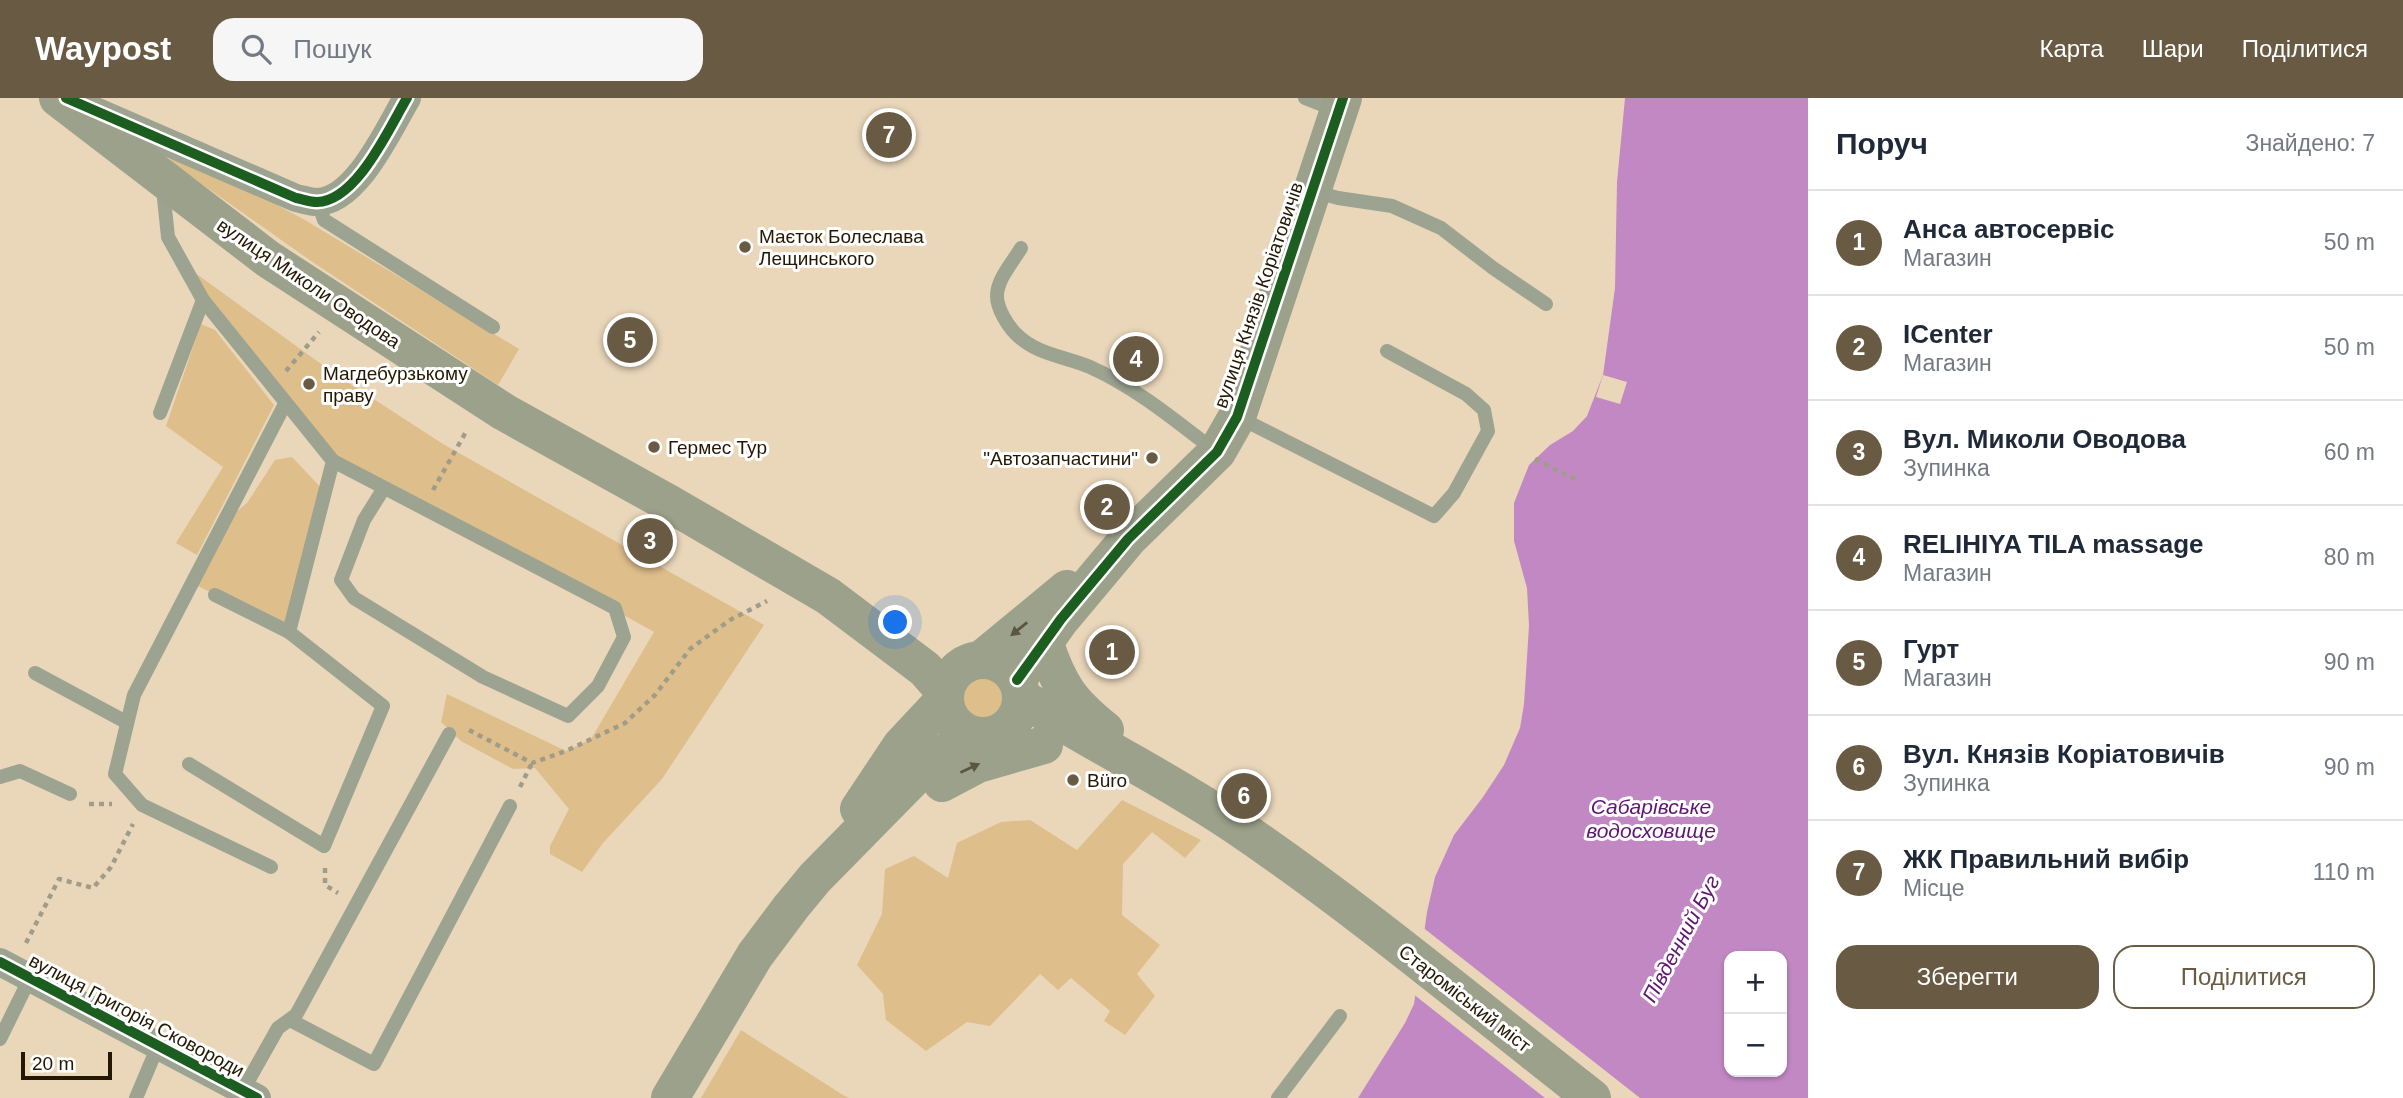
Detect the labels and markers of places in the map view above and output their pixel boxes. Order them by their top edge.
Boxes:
pin: 7 [866,109,912,161]
place label: Маєток Болеслава Лещинського [759,226,924,269]
marker: Маєток Болеслава Лещинського [737,239,753,255]
pin: 5 [607,314,653,366]
pin: 4 [1113,333,1159,385]
place label: Магдебурзькому праву [323,363,468,406]
marker: Магдебурзькому праву [301,376,317,392]
place label: Гермес Тур [668,437,767,458]
marker: Гермес Тур [646,439,662,455]
place label: "Автозапчастини" [983,448,1138,469]
marker: "Автозапчастини" [1144,450,1160,466]
pin: 2 [1084,481,1130,533]
pin: 3 [627,515,673,567]
pin: 1 [1089,626,1135,678]
place label: Büro [1087,770,1127,791]
pin: 6 [1221,770,1267,822]
marker: Büro [1065,772,1081,788]

